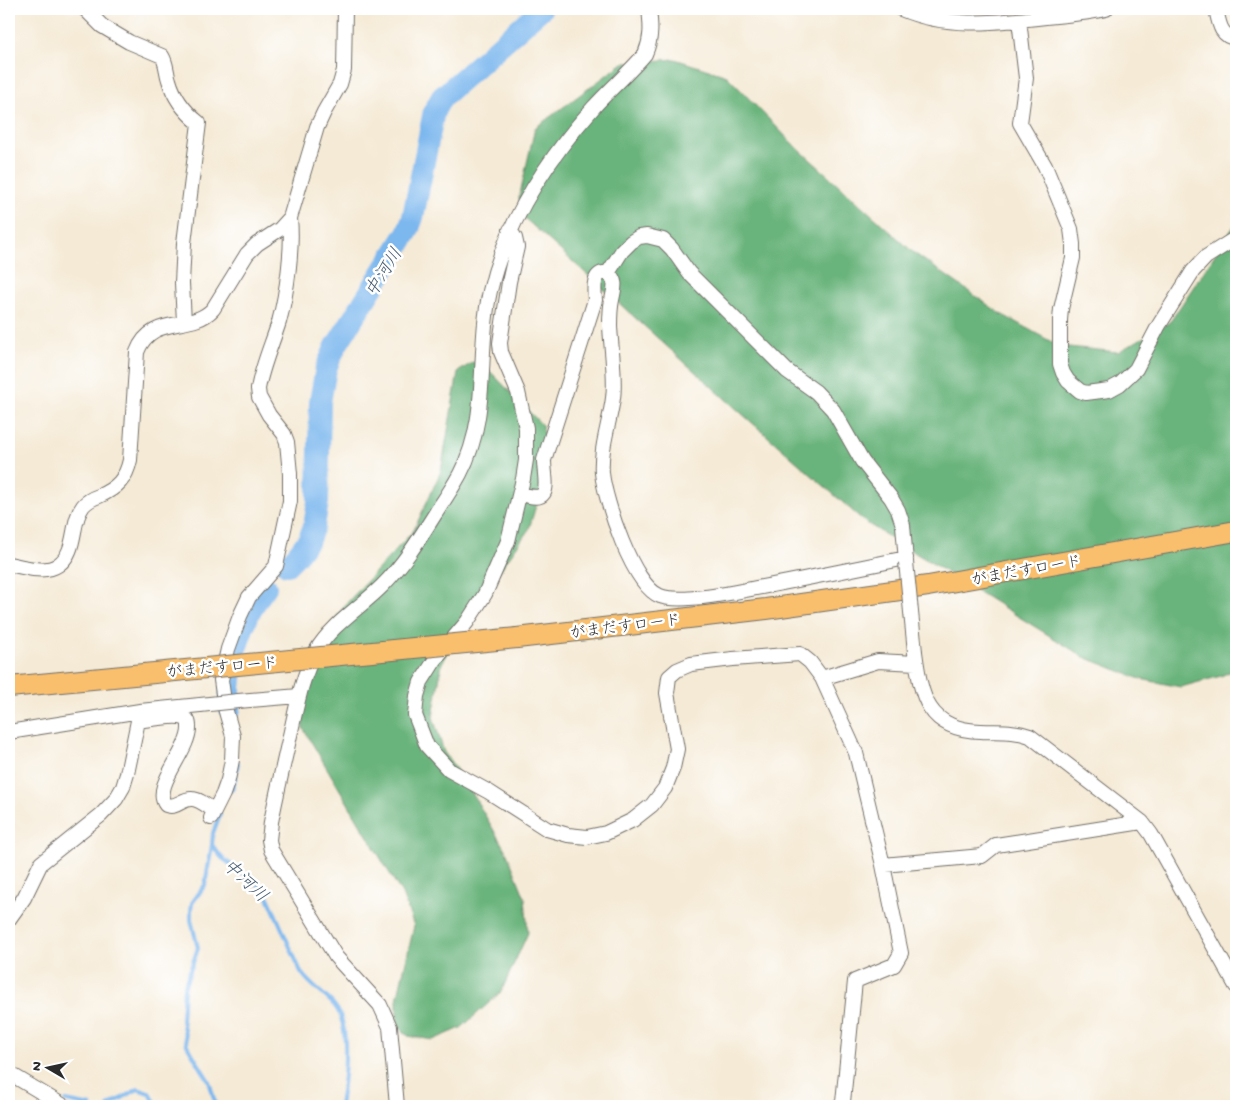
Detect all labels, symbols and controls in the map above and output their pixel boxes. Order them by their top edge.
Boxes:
water label: 中河川 [361,244,408,302]
street label: がまだすロード [970,552,1083,592]
street label: がまだすロード [569,611,682,645]
street label: がまだすロード [166,654,279,684]
water label: 中河川 [217,855,272,908]
north arrow [22,1042,72,1092]
text: N [29,1061,47,1072]

